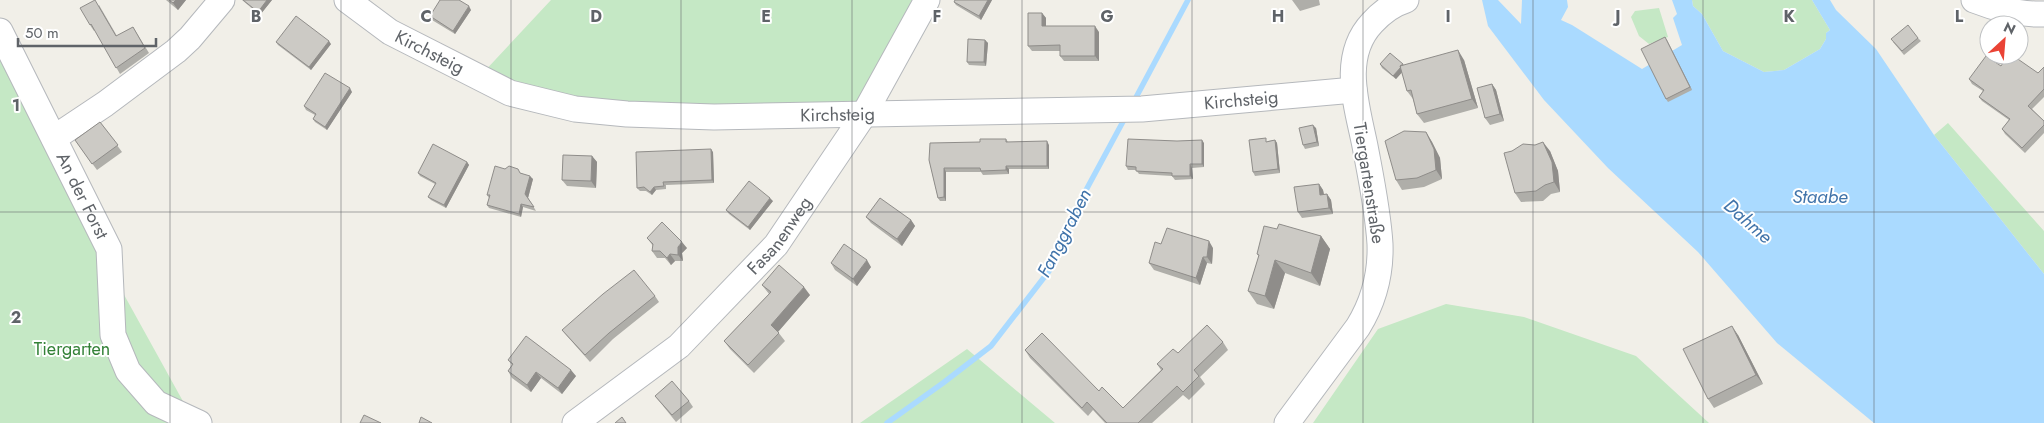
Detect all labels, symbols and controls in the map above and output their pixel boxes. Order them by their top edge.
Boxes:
text: B [251,5,261,28]
text: C [420,5,432,28]
text: D [590,5,602,28]
text: E [761,5,771,28]
text: F [933,5,941,28]
text: G [1100,5,1114,28]
text: H [1272,5,1284,28]
text: I [1445,5,1451,28]
text: J [1612,5,1621,28]
text: K [1783,5,1795,28]
text: L [1955,5,1964,28]
scale bar [18,15,155,47]
north arrow [1979,15,2029,65]
text: N [2000,17,2019,40]
text: 50 m [25,22,59,44]
street label: Kirchsteig [390,24,469,81]
street label: Kirchsteig [1203,84,1279,116]
text: 1 [12,94,20,117]
street label: Kirchsteig [800,101,875,128]
street label: Tiergartenstraße [1347,121,1391,245]
street label: An der Forst [50,148,115,244]
water label: Staabe [1792,183,1848,210]
water label: Fanggraben [1030,184,1098,282]
street label: Fasanenweg [741,191,818,281]
water label: Dahme [1718,192,1779,250]
text: 2 [11,306,21,329]
park label: Tiergarten [34,336,110,362]

